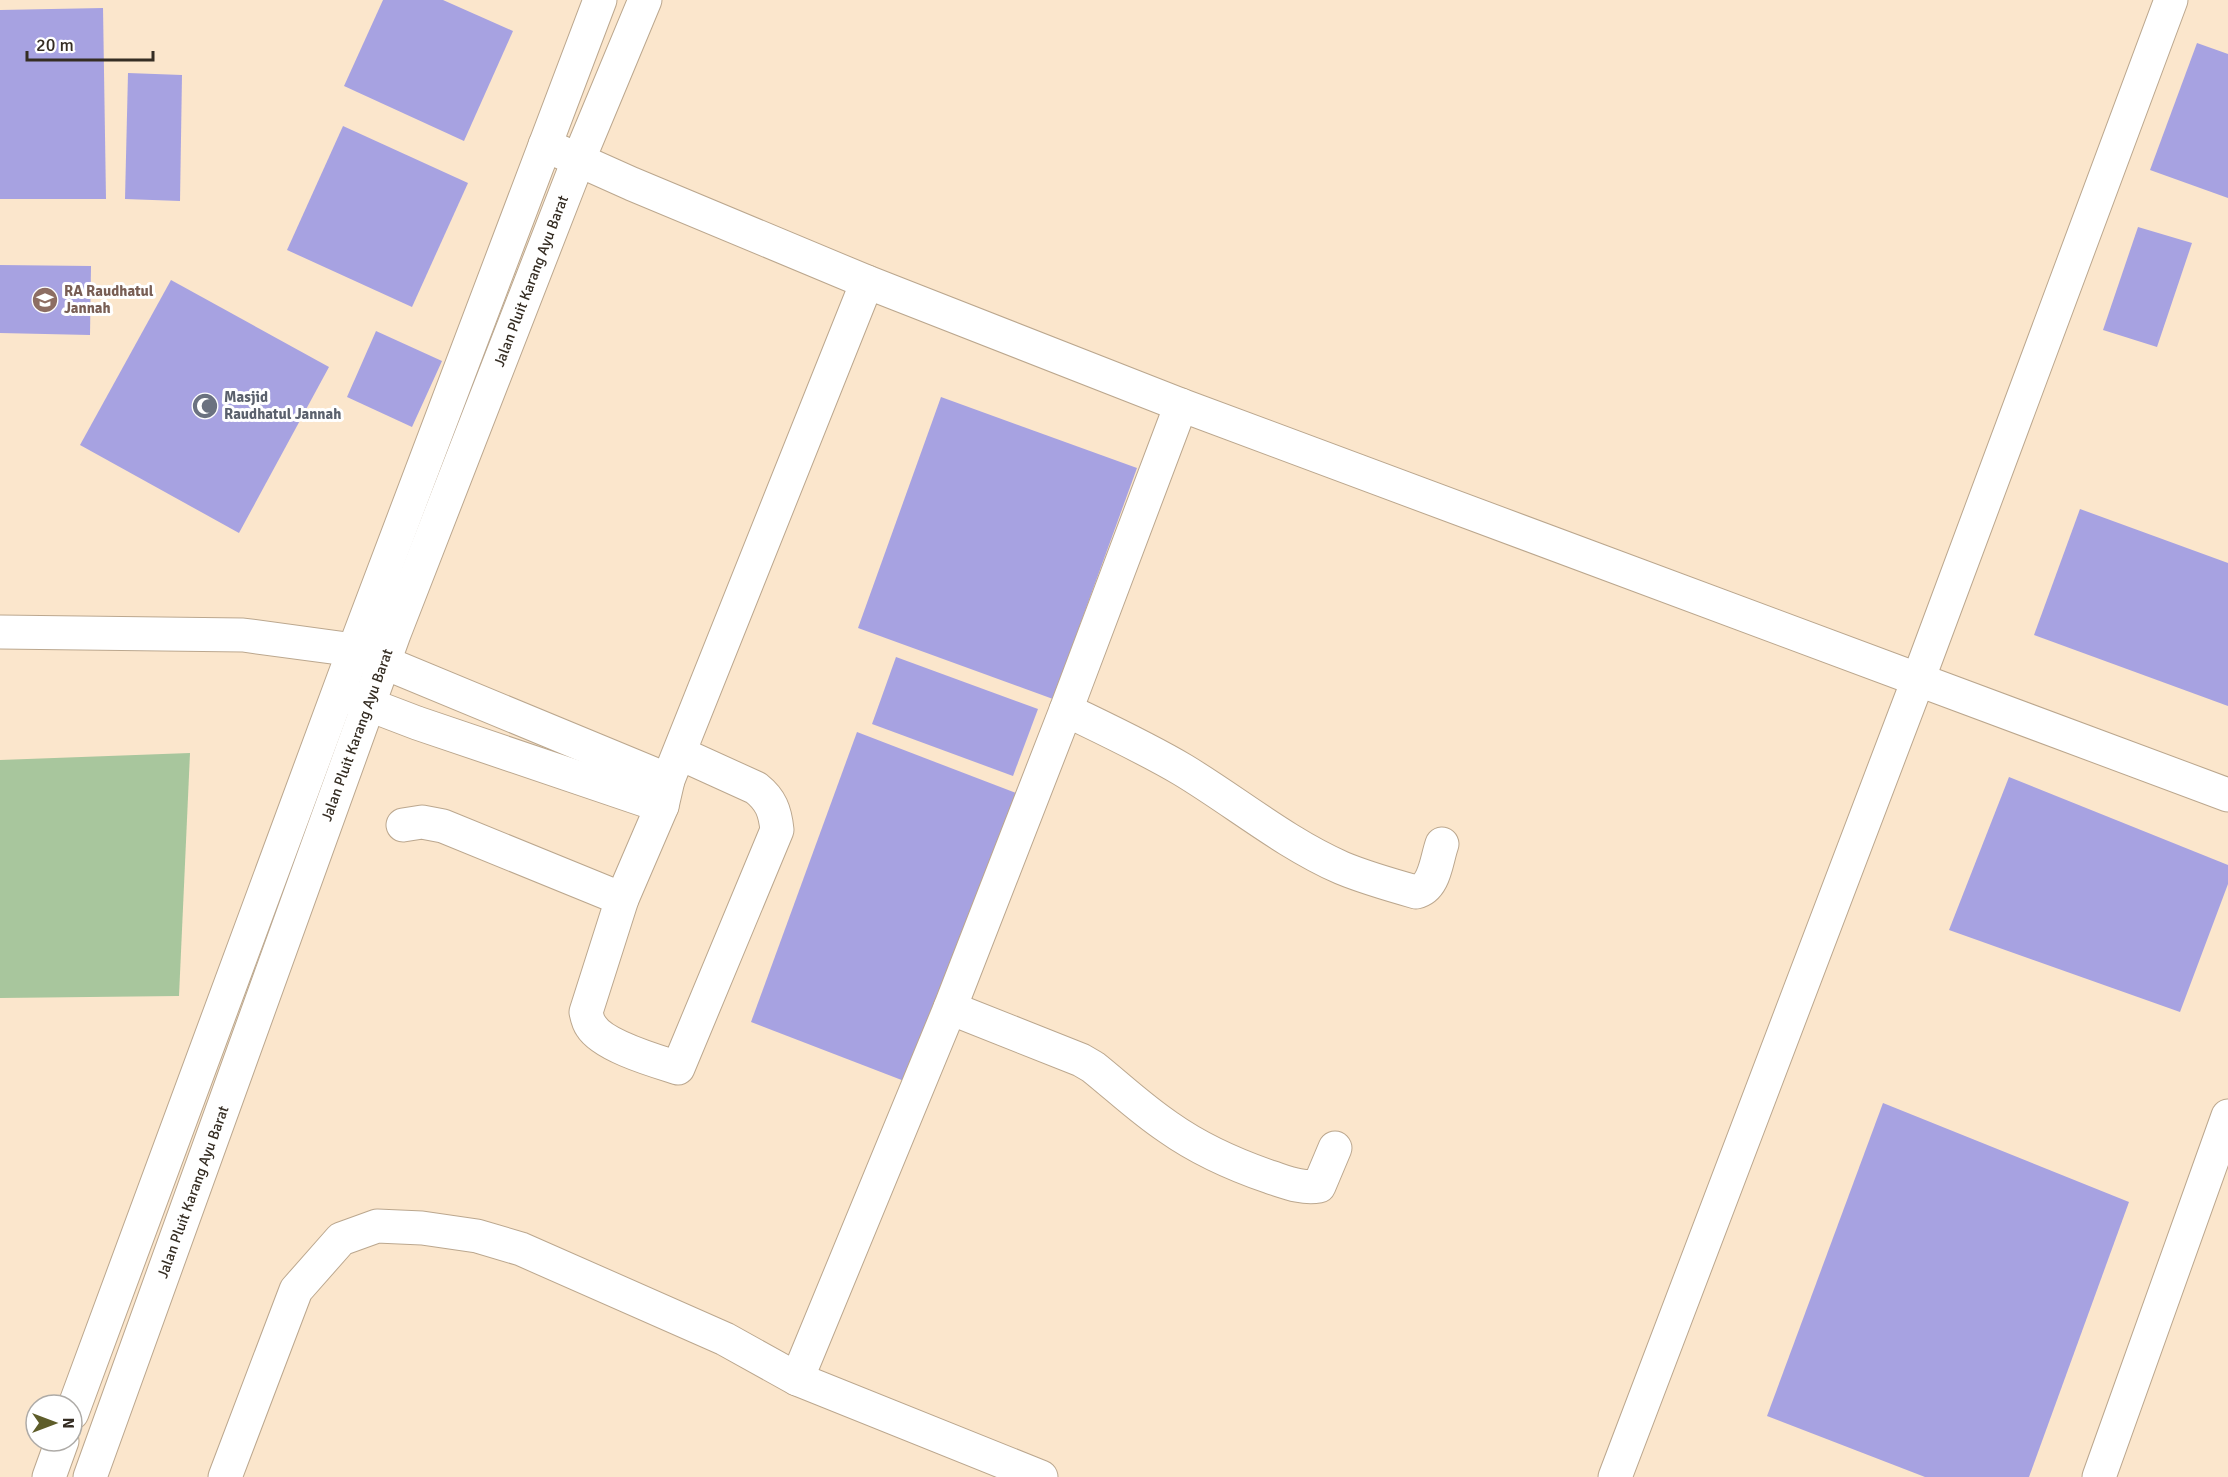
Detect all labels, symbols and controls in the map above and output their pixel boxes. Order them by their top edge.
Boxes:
scale bar [27,24,153,62]
text: 20 m [36,34,74,56]
street label: Jalan Pluit Karang Ayu Barat [490,193,572,369]
place label: RA Raudhatul Jannah [64,282,154,317]
school or university icon: RA Raudhatul Jannah [30,285,60,315]
place label: Masjid Raudhatul Jannah [224,388,341,423]
mosque icon: Masjid Raudhatul Jannah [190,391,220,421]
street label: Jalan Pluit Karang Ayu Barat [317,646,397,824]
street label: Jalan Pluit Karang Ayu Barat [153,1103,233,1281]
north arrow [24,1393,84,1453]
text: N [58,1417,78,1429]

